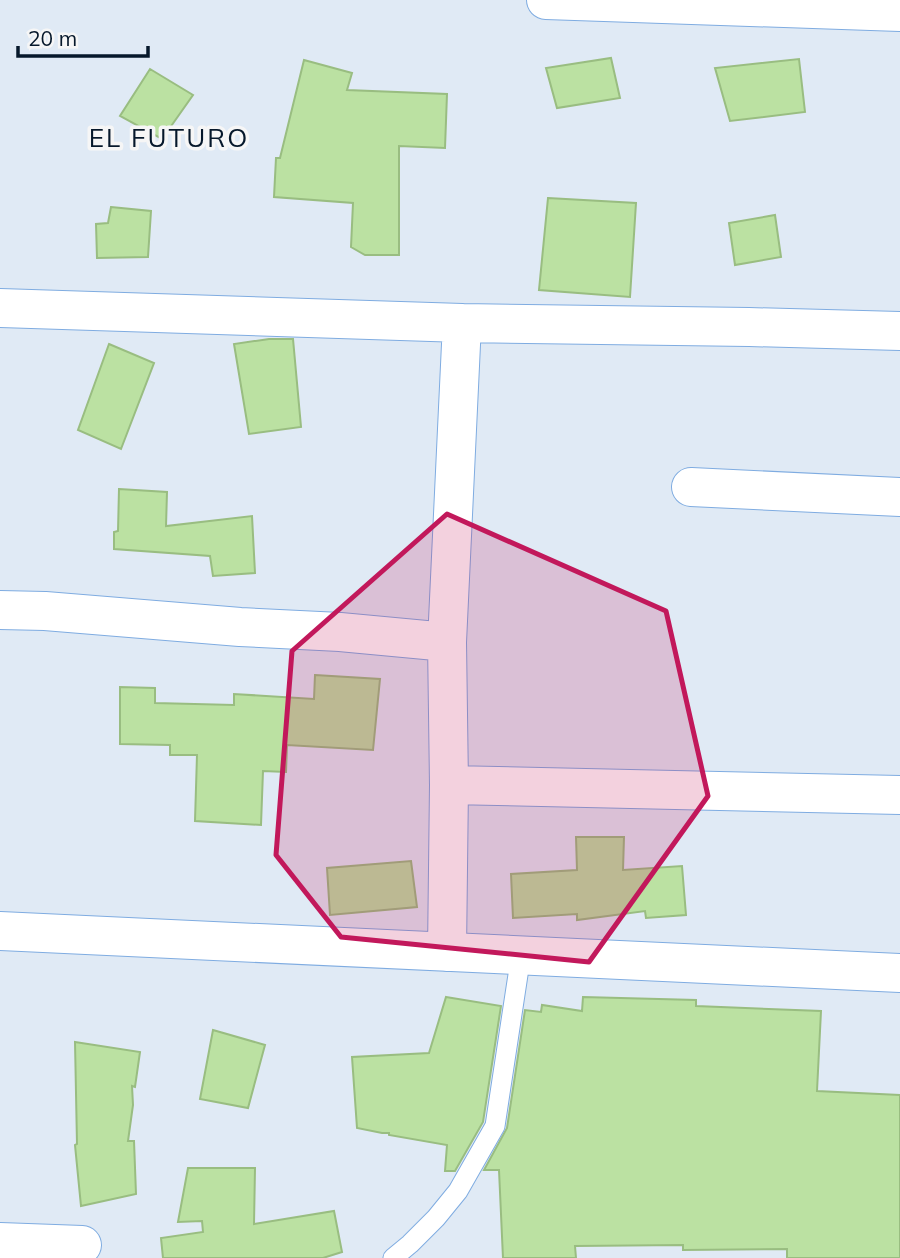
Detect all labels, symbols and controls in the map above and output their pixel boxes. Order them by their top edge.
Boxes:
scale bar [18,14,147,58]
text: 20 m [28,25,77,51]
district label: EL FUTURO [89,121,249,154]

